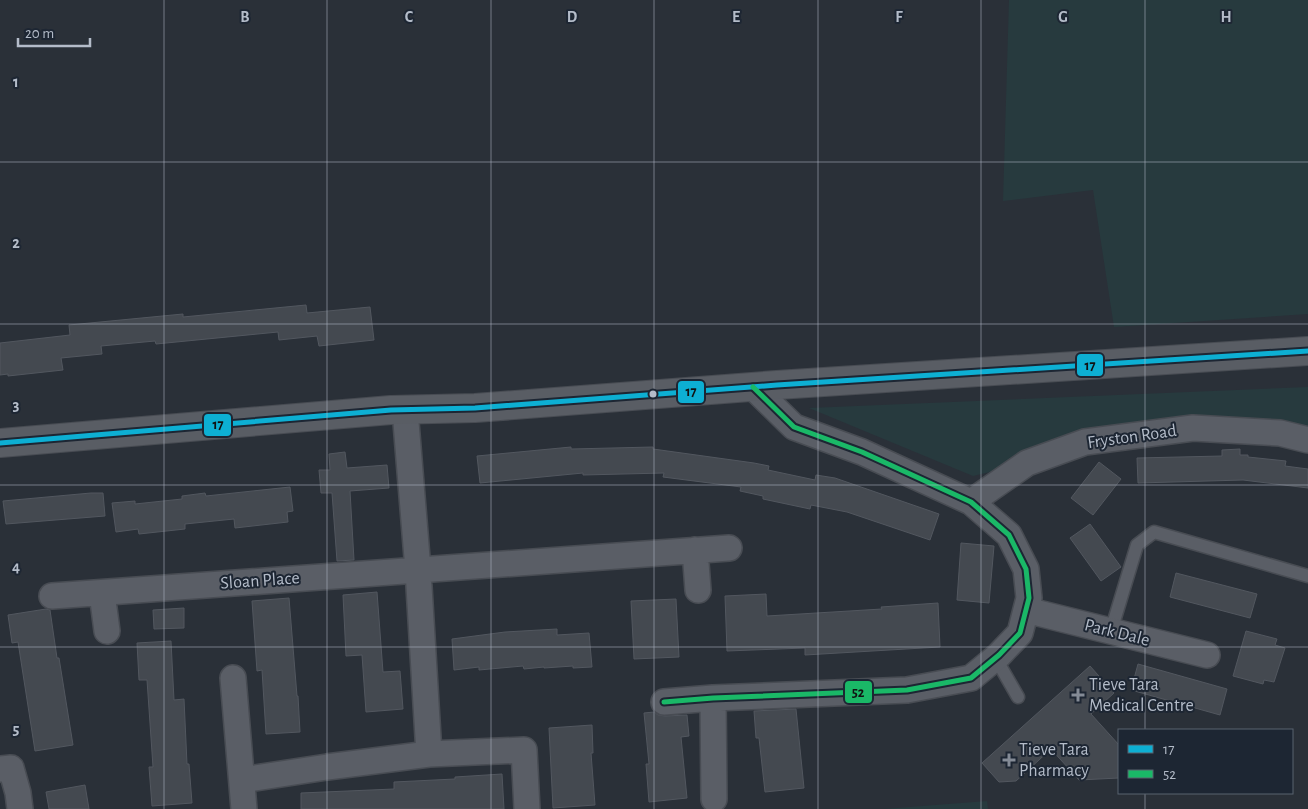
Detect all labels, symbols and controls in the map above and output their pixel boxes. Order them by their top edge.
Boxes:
text: B [240,9,250,25]
text: C [405,9,414,25]
text: D [567,9,578,25]
text: E [732,9,740,25]
text: F [895,9,903,25]
text: G [1058,9,1068,25]
text: H [1220,9,1232,25]
scale bar [18,15,90,47]
text: 20 m [25,26,54,41]
text: 1 [13,74,19,90]
text: 2 [12,235,20,251]
line badge: 17 [1076,353,1104,377]
text: 17 [1084,359,1096,373]
line badge: 17 [677,380,705,404]
text: 17 [685,385,697,399]
unlabelled marker [648,389,658,399]
text: 3 [13,397,20,413]
line badge: 17 [203,413,232,437]
text: 17 [212,418,224,432]
street label: Fryston Road [1086,422,1178,452]
text: 4 [12,559,20,575]
street label: Sloan Place [220,569,300,593]
street label: Park Dale [1082,616,1152,650]
place label: Tieve Tara Medical Centre [1089,676,1194,715]
line badge: 52 [844,680,873,704]
text: 52 [852,686,865,700]
marker: Tieve Tara Medical Centre [1071,688,1085,702]
text: 5 [13,721,20,737]
legend [1118,729,1293,794]
place label: Tieve Tara Pharmacy [1019,741,1089,780]
text: 17 [1163,742,1174,757]
marker: Tieve Tara Pharmacy [1003,754,1015,766]
text: 52 [1163,767,1176,782]

